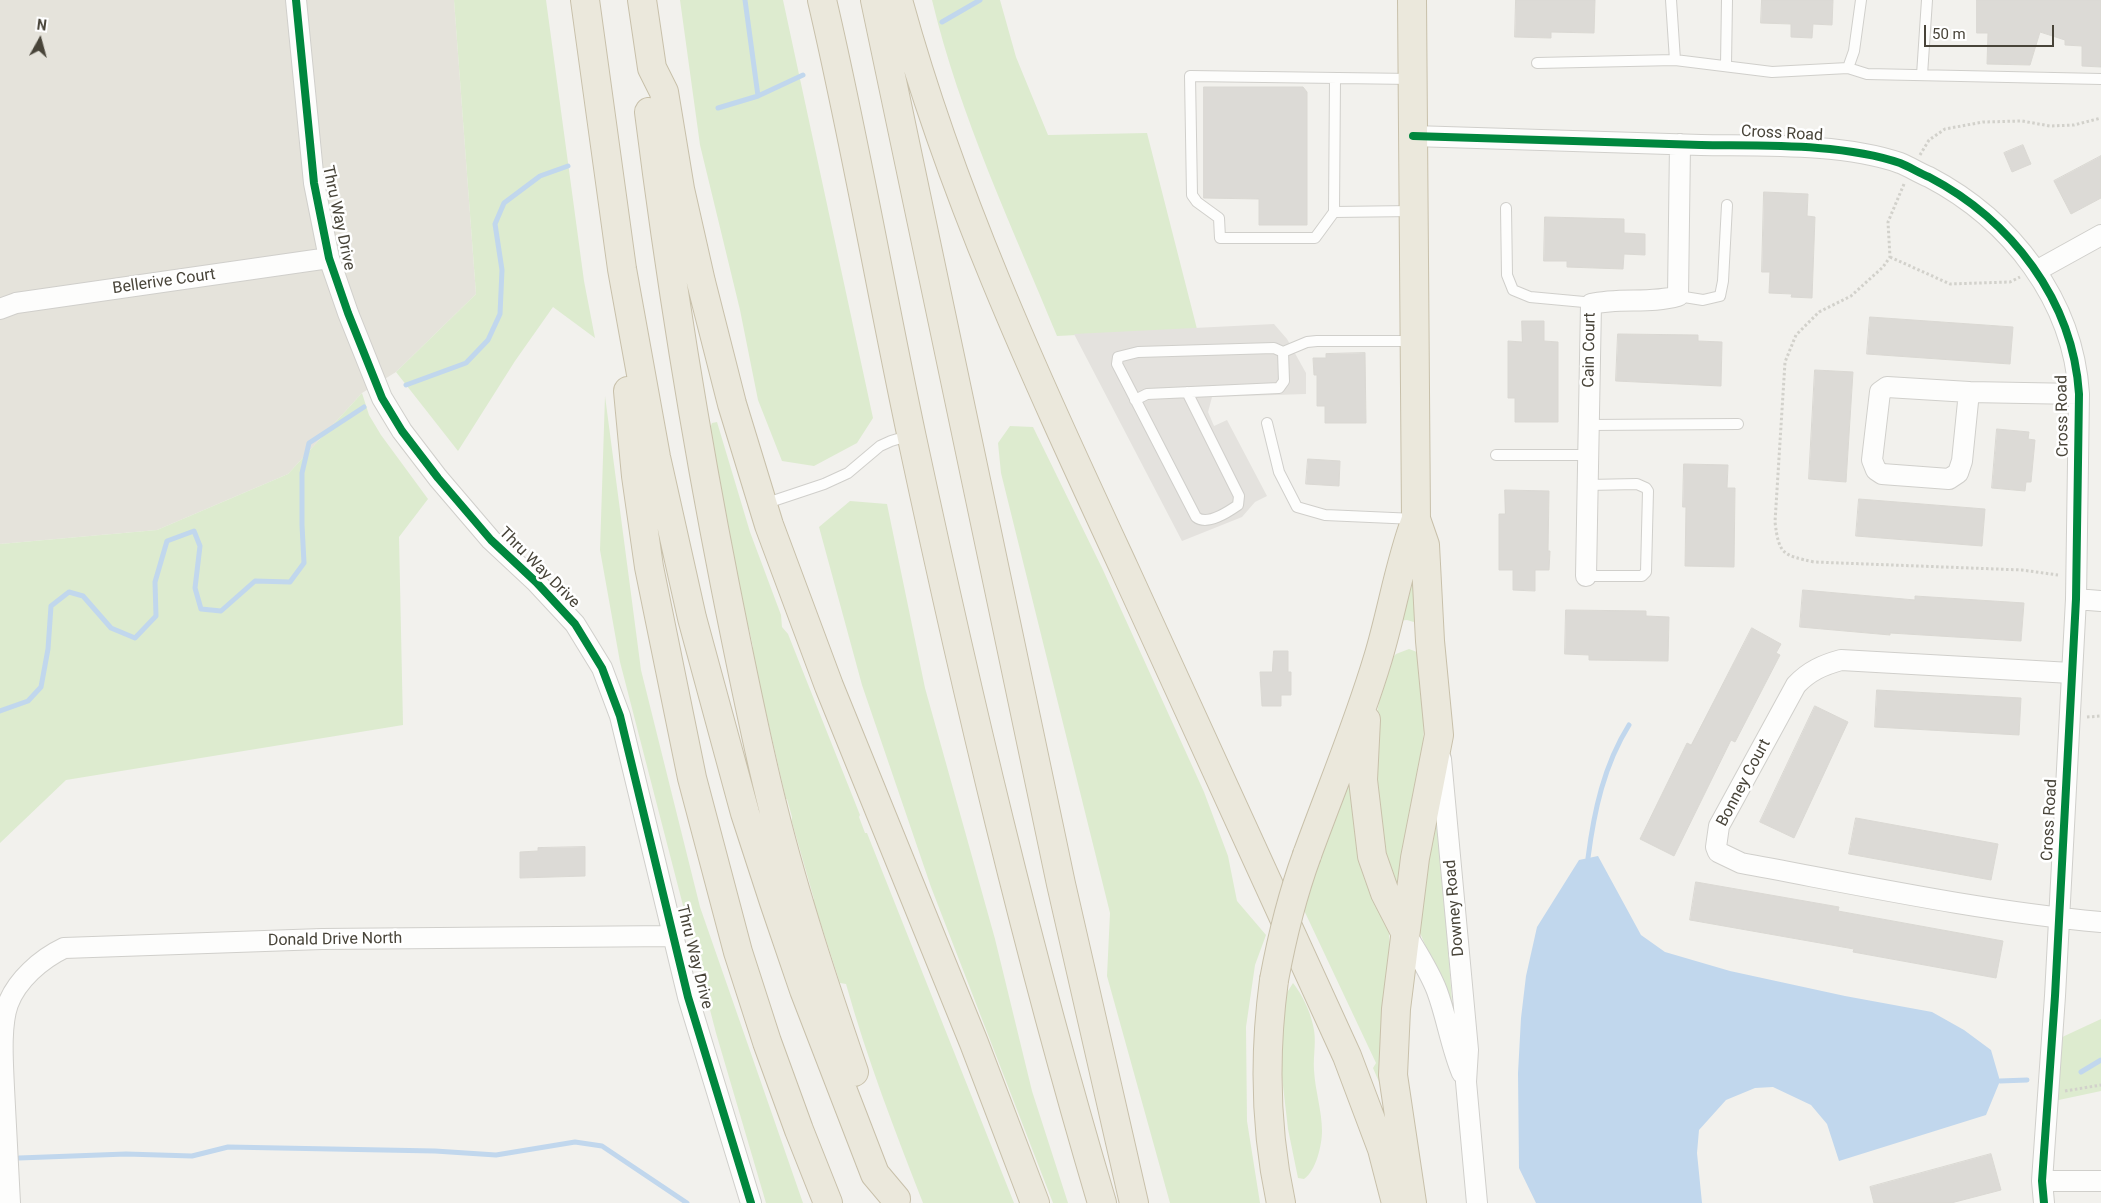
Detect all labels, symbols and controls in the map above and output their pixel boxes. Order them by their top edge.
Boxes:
north arrow [15,15,65,65]
scale bar [1926,15,2056,47]
text: N [36,17,48,34]
text: 50 m [1932,25,1966,43]
street label: Cross Road [1741,122,1823,146]
street label: Thru Way Drive [318,164,358,272]
street label: Bellerive Court [111,265,217,299]
street label: Cain Court [1580,312,1600,388]
street label: Cross Road [2053,375,2073,457]
street label: Thru Way Drive [495,524,583,612]
street label: Bonney Court [1713,736,1775,830]
street label: Cross Road [2038,779,2062,861]
street label: Downey Road [1441,859,1469,957]
street label: Thru Way Drive [672,903,716,1011]
street label: Donald Drive North [268,929,402,951]

